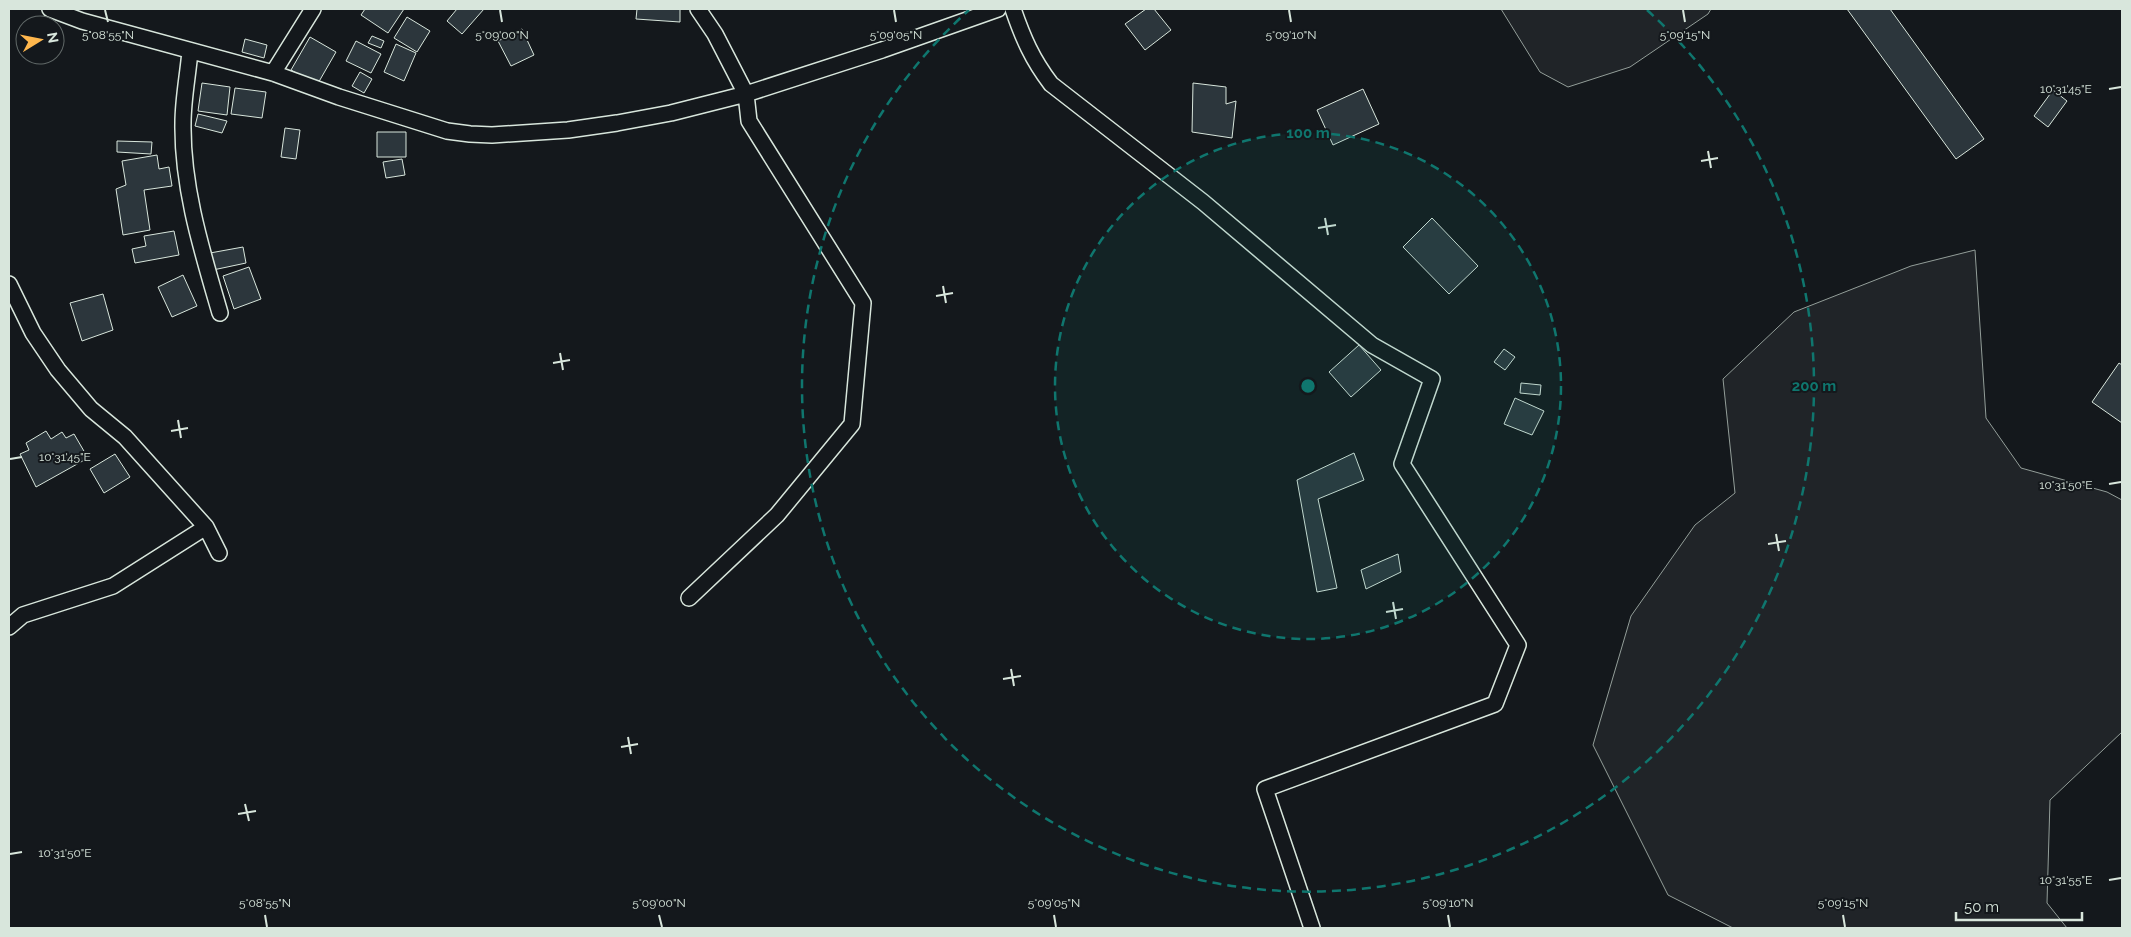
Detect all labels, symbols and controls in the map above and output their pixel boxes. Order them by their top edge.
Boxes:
north arrow [15,15,65,65]
text: 5°08'55"N [82,28,134,42]
text: 5°09'00"N [475,28,529,42]
text: 5°09'05"N [870,28,922,42]
text: 5°09'10"N [1265,28,1317,42]
text: 5°09'15"N [1660,28,1710,42]
text: N [44,31,62,44]
text: 10°31'45"E [2040,82,2092,96]
text: 100 m [1286,124,1330,142]
centre of rings [1299,377,1317,395]
text: 200 m [1792,377,1836,395]
text: 10°31'45"E [39,450,91,464]
text: 10°31'50"E [2039,478,2093,492]
text: 10°31'50"E [38,846,92,860]
text: 10°31'55"E [2040,873,2092,887]
scale bar [1956,890,2082,922]
text: 5°08'55"N [239,896,291,910]
text: 5°09'00"N [632,896,686,910]
text: 5°09'05"N [1028,896,1080,910]
text: 5°09'10"N [1422,896,1474,910]
text: 5°09'15"N [1818,896,1868,910]
text: 50 m [1964,898,1999,916]

